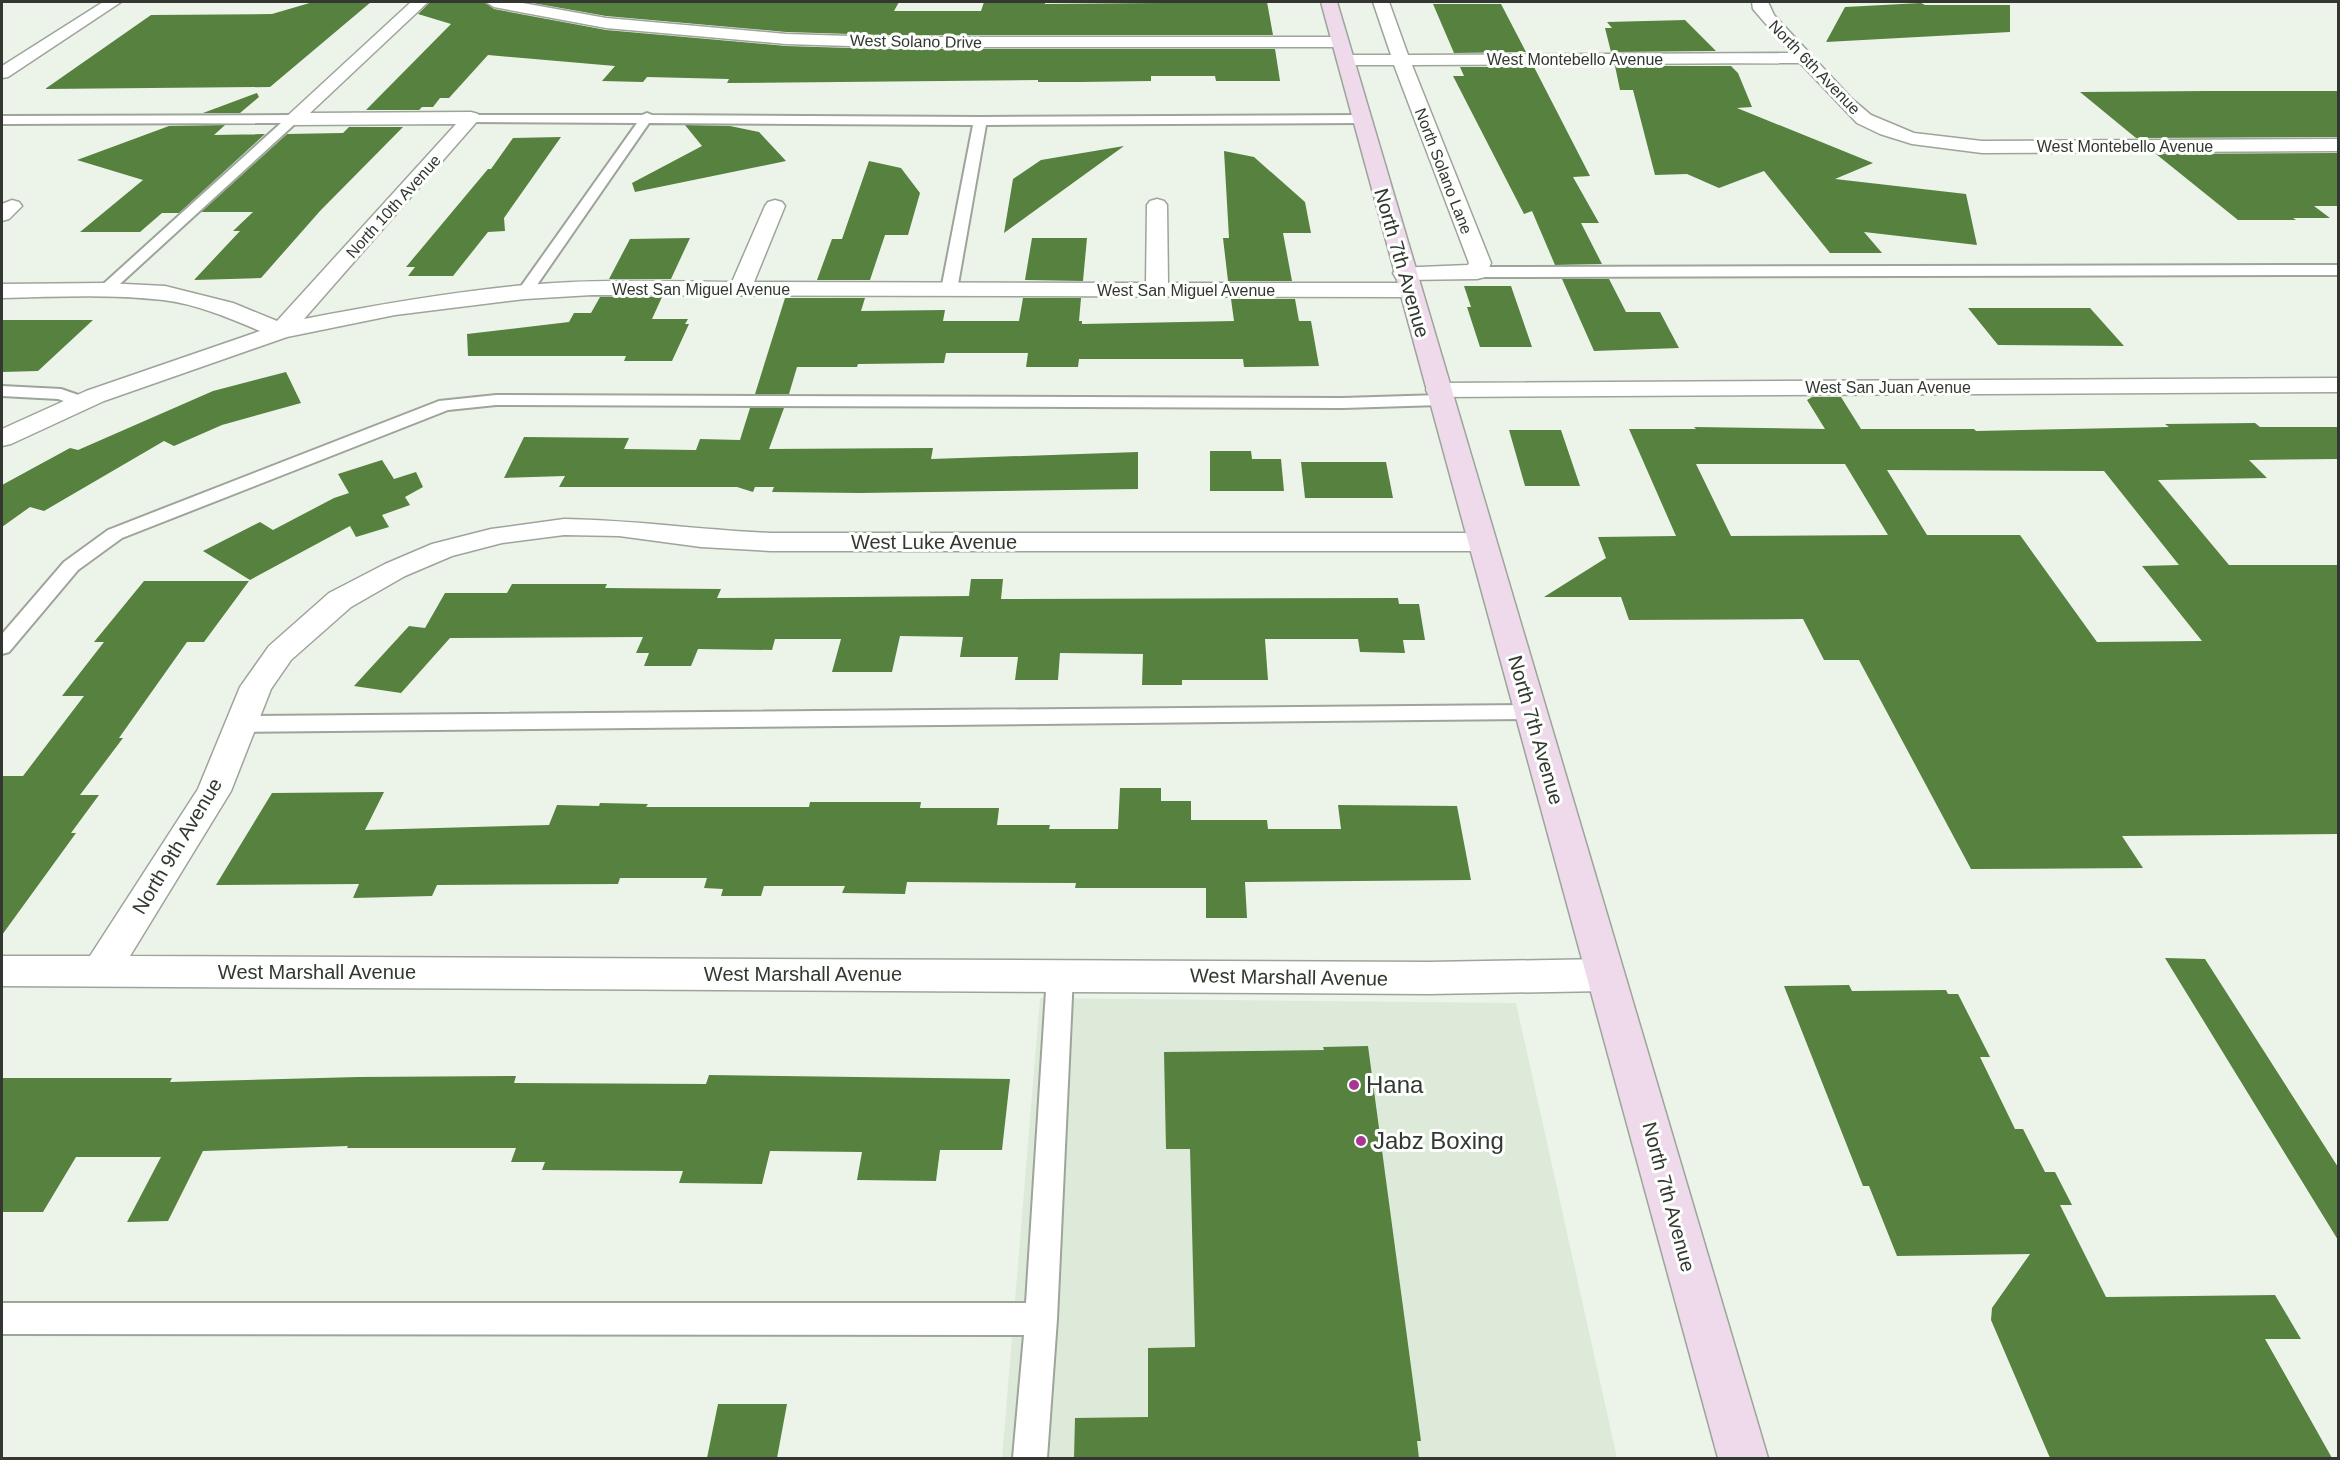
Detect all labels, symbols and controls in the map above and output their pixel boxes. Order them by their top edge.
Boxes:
street label: North 6th Avenue [1766,17,1864,118]
street label: West Solano Drive [850,32,982,51]
street label: West Montebello Avenue [1487,51,1663,68]
street label: North Solano Lane [1412,106,1475,237]
street label: West Montebello Avenue [2037,138,2213,155]
street label: North 10th Avenue [343,151,444,261]
street label: North 7th Avenue [1370,186,1434,340]
street label: West San Miguel Avenue [612,281,790,298]
street label: West San Miguel Avenue [1097,282,1275,299]
street label: West San Juan Avenue [1805,379,1971,396]
street label: West Luke Avenue [851,531,1017,553]
street label: North 7th Avenue [1504,653,1568,807]
street label: North 9th Avenue [128,774,226,918]
street label: West Marshall Avenue [218,961,416,983]
street label: West Marshall Avenue [704,963,902,985]
street label: West Marshall Avenue [1190,964,1388,990]
place label: Hana [1366,1071,1424,1098]
marker: Hana [1347,1078,1361,1092]
street label: North 7th Avenue [1638,1120,1700,1274]
place label: Jabz Boxing [1373,1127,1504,1154]
marker: Jabz Boxing [1354,1134,1368,1148]

